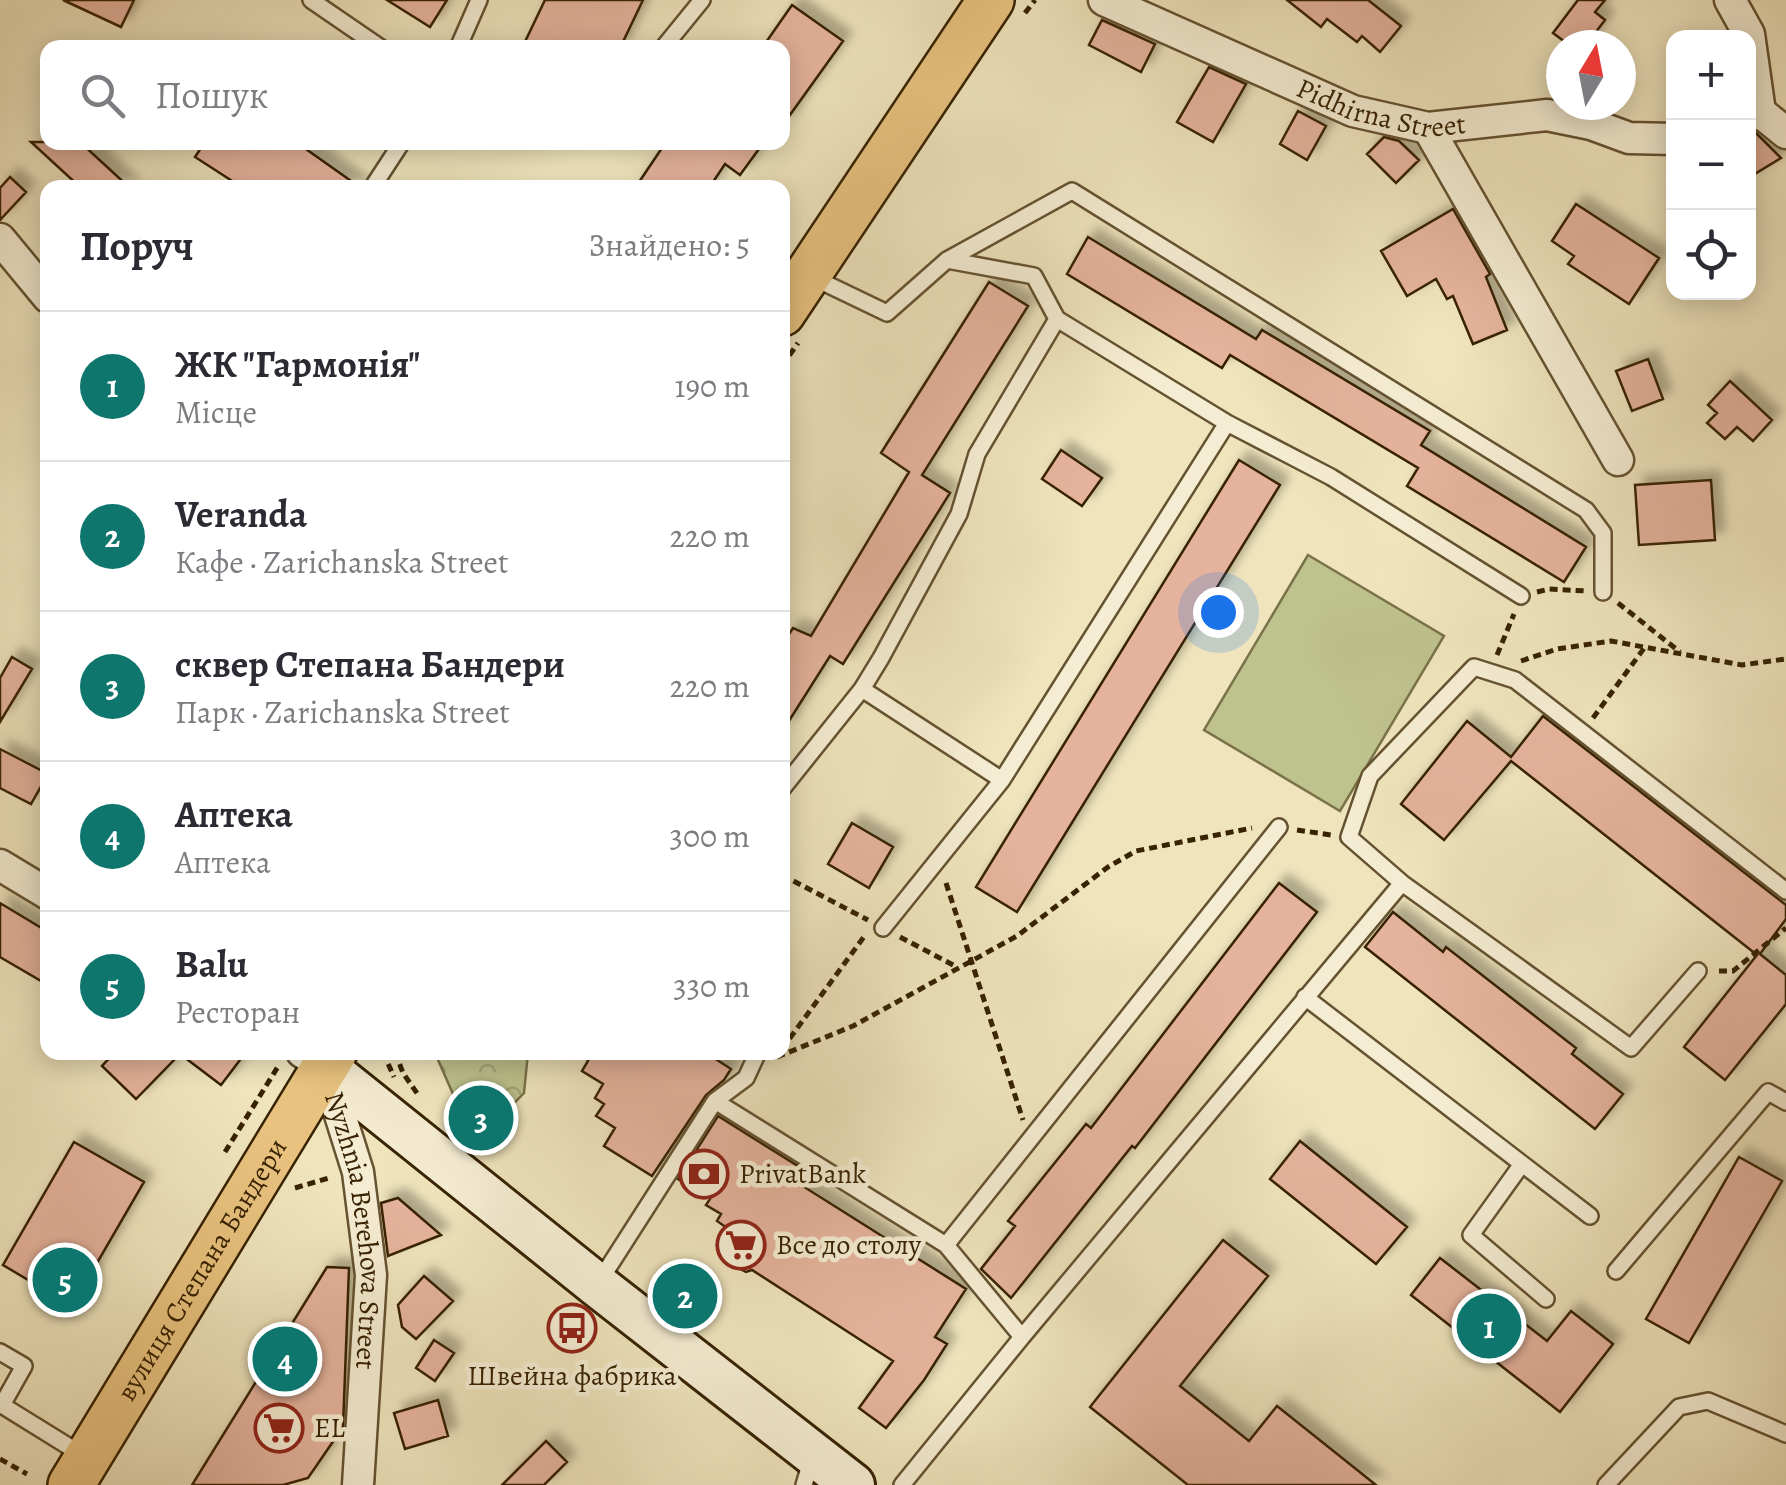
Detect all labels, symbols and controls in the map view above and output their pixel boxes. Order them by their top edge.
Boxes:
north arrow [1546,30,1636,120]
map controls [1666,30,1756,300]
button: + [1666,30,1756,120]
search box [40,40,790,150]
icon: search [75,68,130,123]
text: Пошук [155,69,268,121]
street label: Pidhirna Street [1291,69,1468,147]
button: − [1666,120,1756,210]
button: locate [1666,210,1756,300]
text: Поруч [80,217,194,274]
text: Знайдено: 5 [588,223,750,267]
text: ЖК "Гармонія" [175,338,420,390]
text: 1 [107,364,118,408]
text: 190 m [674,364,750,408]
text: Місце [175,390,257,434]
text: Veranda [175,488,307,540]
text: 2 [105,514,120,558]
text: 220 m [670,514,750,558]
text: Кафе · Zarichanska Street [175,540,508,584]
your location [1193,587,1244,638]
text: сквер Степана Бандери [175,638,565,690]
text: 3 [106,664,119,708]
text: 220 m [670,664,750,708]
text: Парк · Zarichanska Street [175,690,510,734]
text: Аптека [175,788,293,840]
text: 4 [105,814,120,858]
text: 300 m [670,814,750,858]
text: Аптека [175,840,271,884]
text: Balu [175,938,248,990]
text: 5 [106,964,119,1008]
text: 330 m [673,964,750,1008]
text: Ресторан [175,990,300,1034]
pin: 3 [448,1080,514,1156]
street label: Nyzhnia Berehova Street [315,1087,390,1370]
street label: вулиця Степана Бандери [107,1131,296,1408]
bank icon: PrivatBank [678,1148,730,1200]
place label: PrivatBank [739,1155,866,1193]
supermarket icon: Все до столу [715,1219,767,1271]
place label: Все до столу [776,1226,922,1264]
pin: 5 [32,1242,98,1318]
pin: 2 [652,1258,718,1334]
pin: 1 [1456,1288,1522,1364]
bus stop icon: Швейна фабрика [546,1302,598,1354]
pin: 4 [252,1322,318,1396]
place label: Швейна фабрика [467,1357,677,1395]
supermarket icon: EL [253,1402,305,1454]
place label: EL [314,1409,346,1447]

